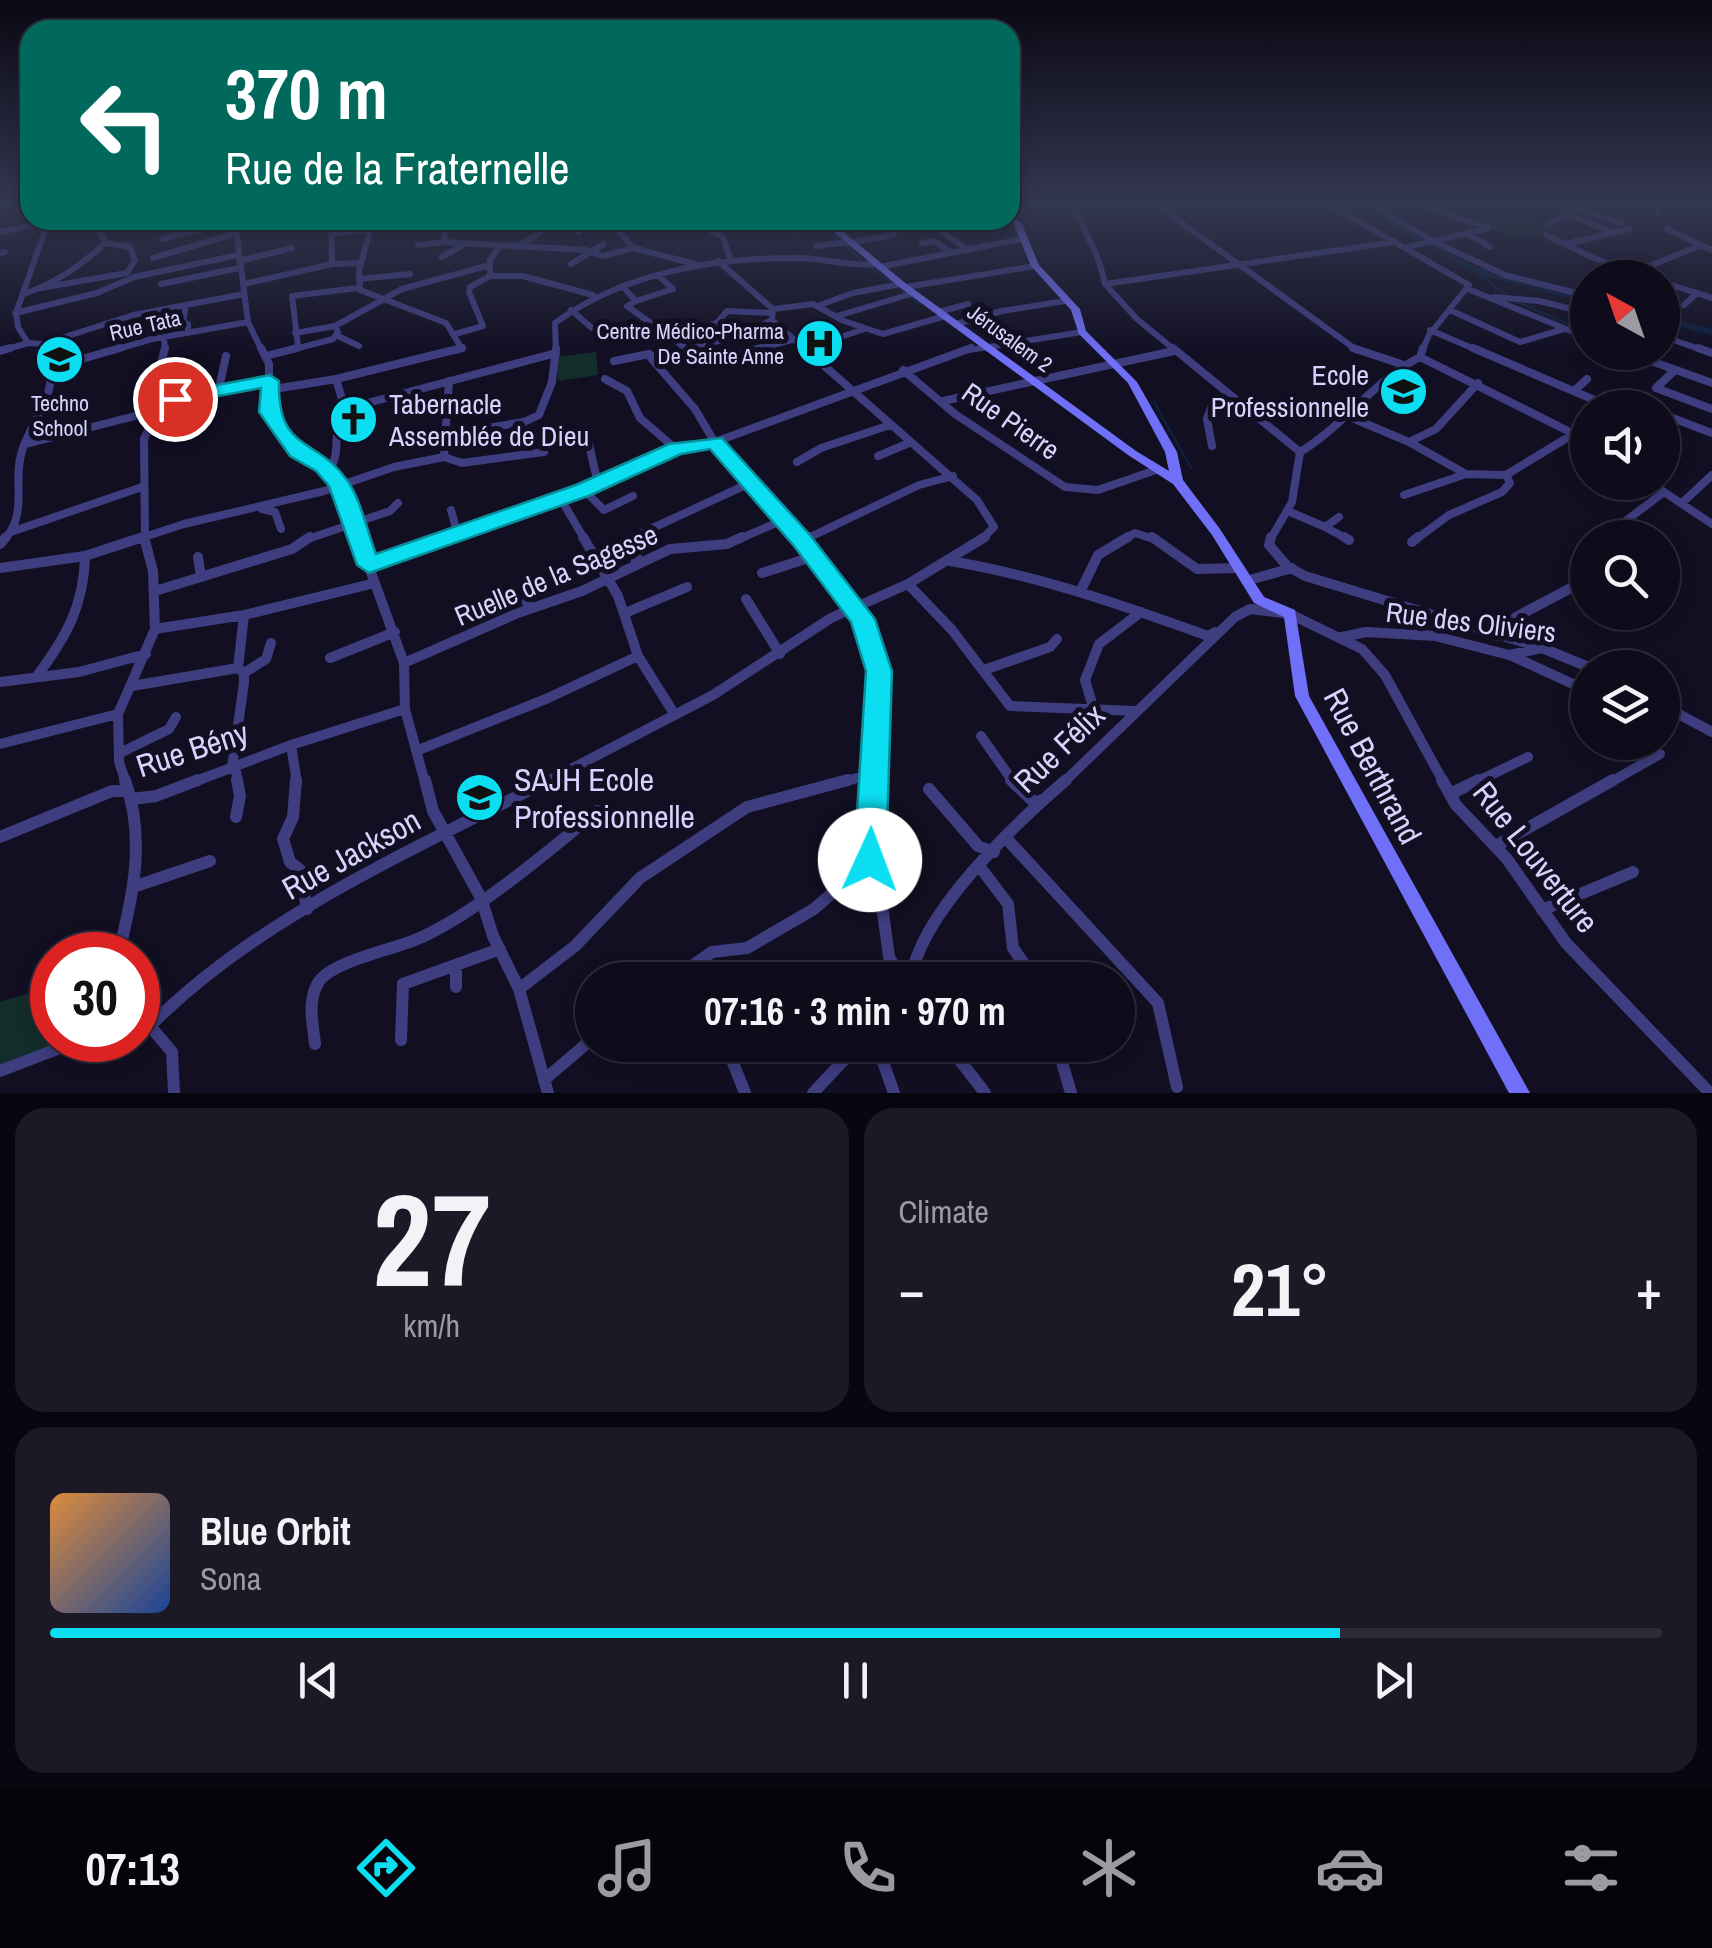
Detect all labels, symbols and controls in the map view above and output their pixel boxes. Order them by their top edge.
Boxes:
text: 370 m [225,47,388,141]
icon: left [60,60,190,190]
text: Rue de la Fraternelle [225,137,570,198]
north arrow [1570,260,1680,370]
map controls [1570,260,1680,760]
street label: Jérusalem 2 [961,297,1059,379]
street label: Rue Tata [106,302,184,348]
place label: Centre Médico-Pharma De Sainte Anne [597,316,784,371]
hospital icon: Centre Médico-Pharma De Sainte Anne [793,318,845,370]
school or university icon: Techno School [34,333,86,385]
place label: Ecole Professionnelle [1211,356,1369,426]
pin [133,357,218,442]
school or university icon: Ecole Professionnelle [1378,365,1430,417]
icon: arrive [148,372,203,427]
street label: Rue Pierre [955,374,1067,468]
place label: Tabernacle Assemblée de Dieu [388,385,589,455]
place label: Techno School [31,388,89,443]
button: sound [1570,390,1680,500]
church icon: Tabernacle Assemblée de Dieu [328,394,380,446]
street label: Ruelle de la Sagesse [449,515,663,635]
button: search [1570,520,1680,630]
street label: Rue des Oliviers [1384,593,1558,651]
button: layers [1570,650,1680,760]
street label: Rue Berthrand [1314,681,1432,851]
street label: Rue Félix [1004,694,1114,802]
street label: Rue Bény [131,711,253,787]
place label: SAJH Ecole Professionnelle [514,758,695,838]
school or university icon: SAJH Ecole Professionnelle [453,771,505,823]
street label: Rue Louverture [1463,772,1609,942]
street label: Rue Jackson [274,798,428,910]
position arrow [818,808,922,912]
speed limit sign: 30 [30,932,160,1062]
text: 07:16 · 3 min · 970 m [704,986,1006,1037]
text: 27 [372,1151,491,1327]
text: Climate [899,1190,989,1233]
text: 21° [1231,1238,1329,1339]
text: − [899,1252,925,1326]
text: + [1636,1252,1662,1326]
text: km/h [403,1304,460,1347]
text: Blue Orbit [200,1506,351,1557]
text: Sona [200,1557,261,1600]
icon: previous [291,1653,346,1708]
icon: pause [828,1653,883,1708]
icon: next [1366,1653,1421,1708]
icon: directions [351,1833,421,1903]
icon: music [592,1833,662,1903]
icon: phone [833,1833,903,1903]
icon: climate [1074,1833,1144,1903]
icon: car [1315,1833,1385,1903]
icon: filters [1556,1833,1626,1903]
text: 07:13 [86,1838,180,1899]

